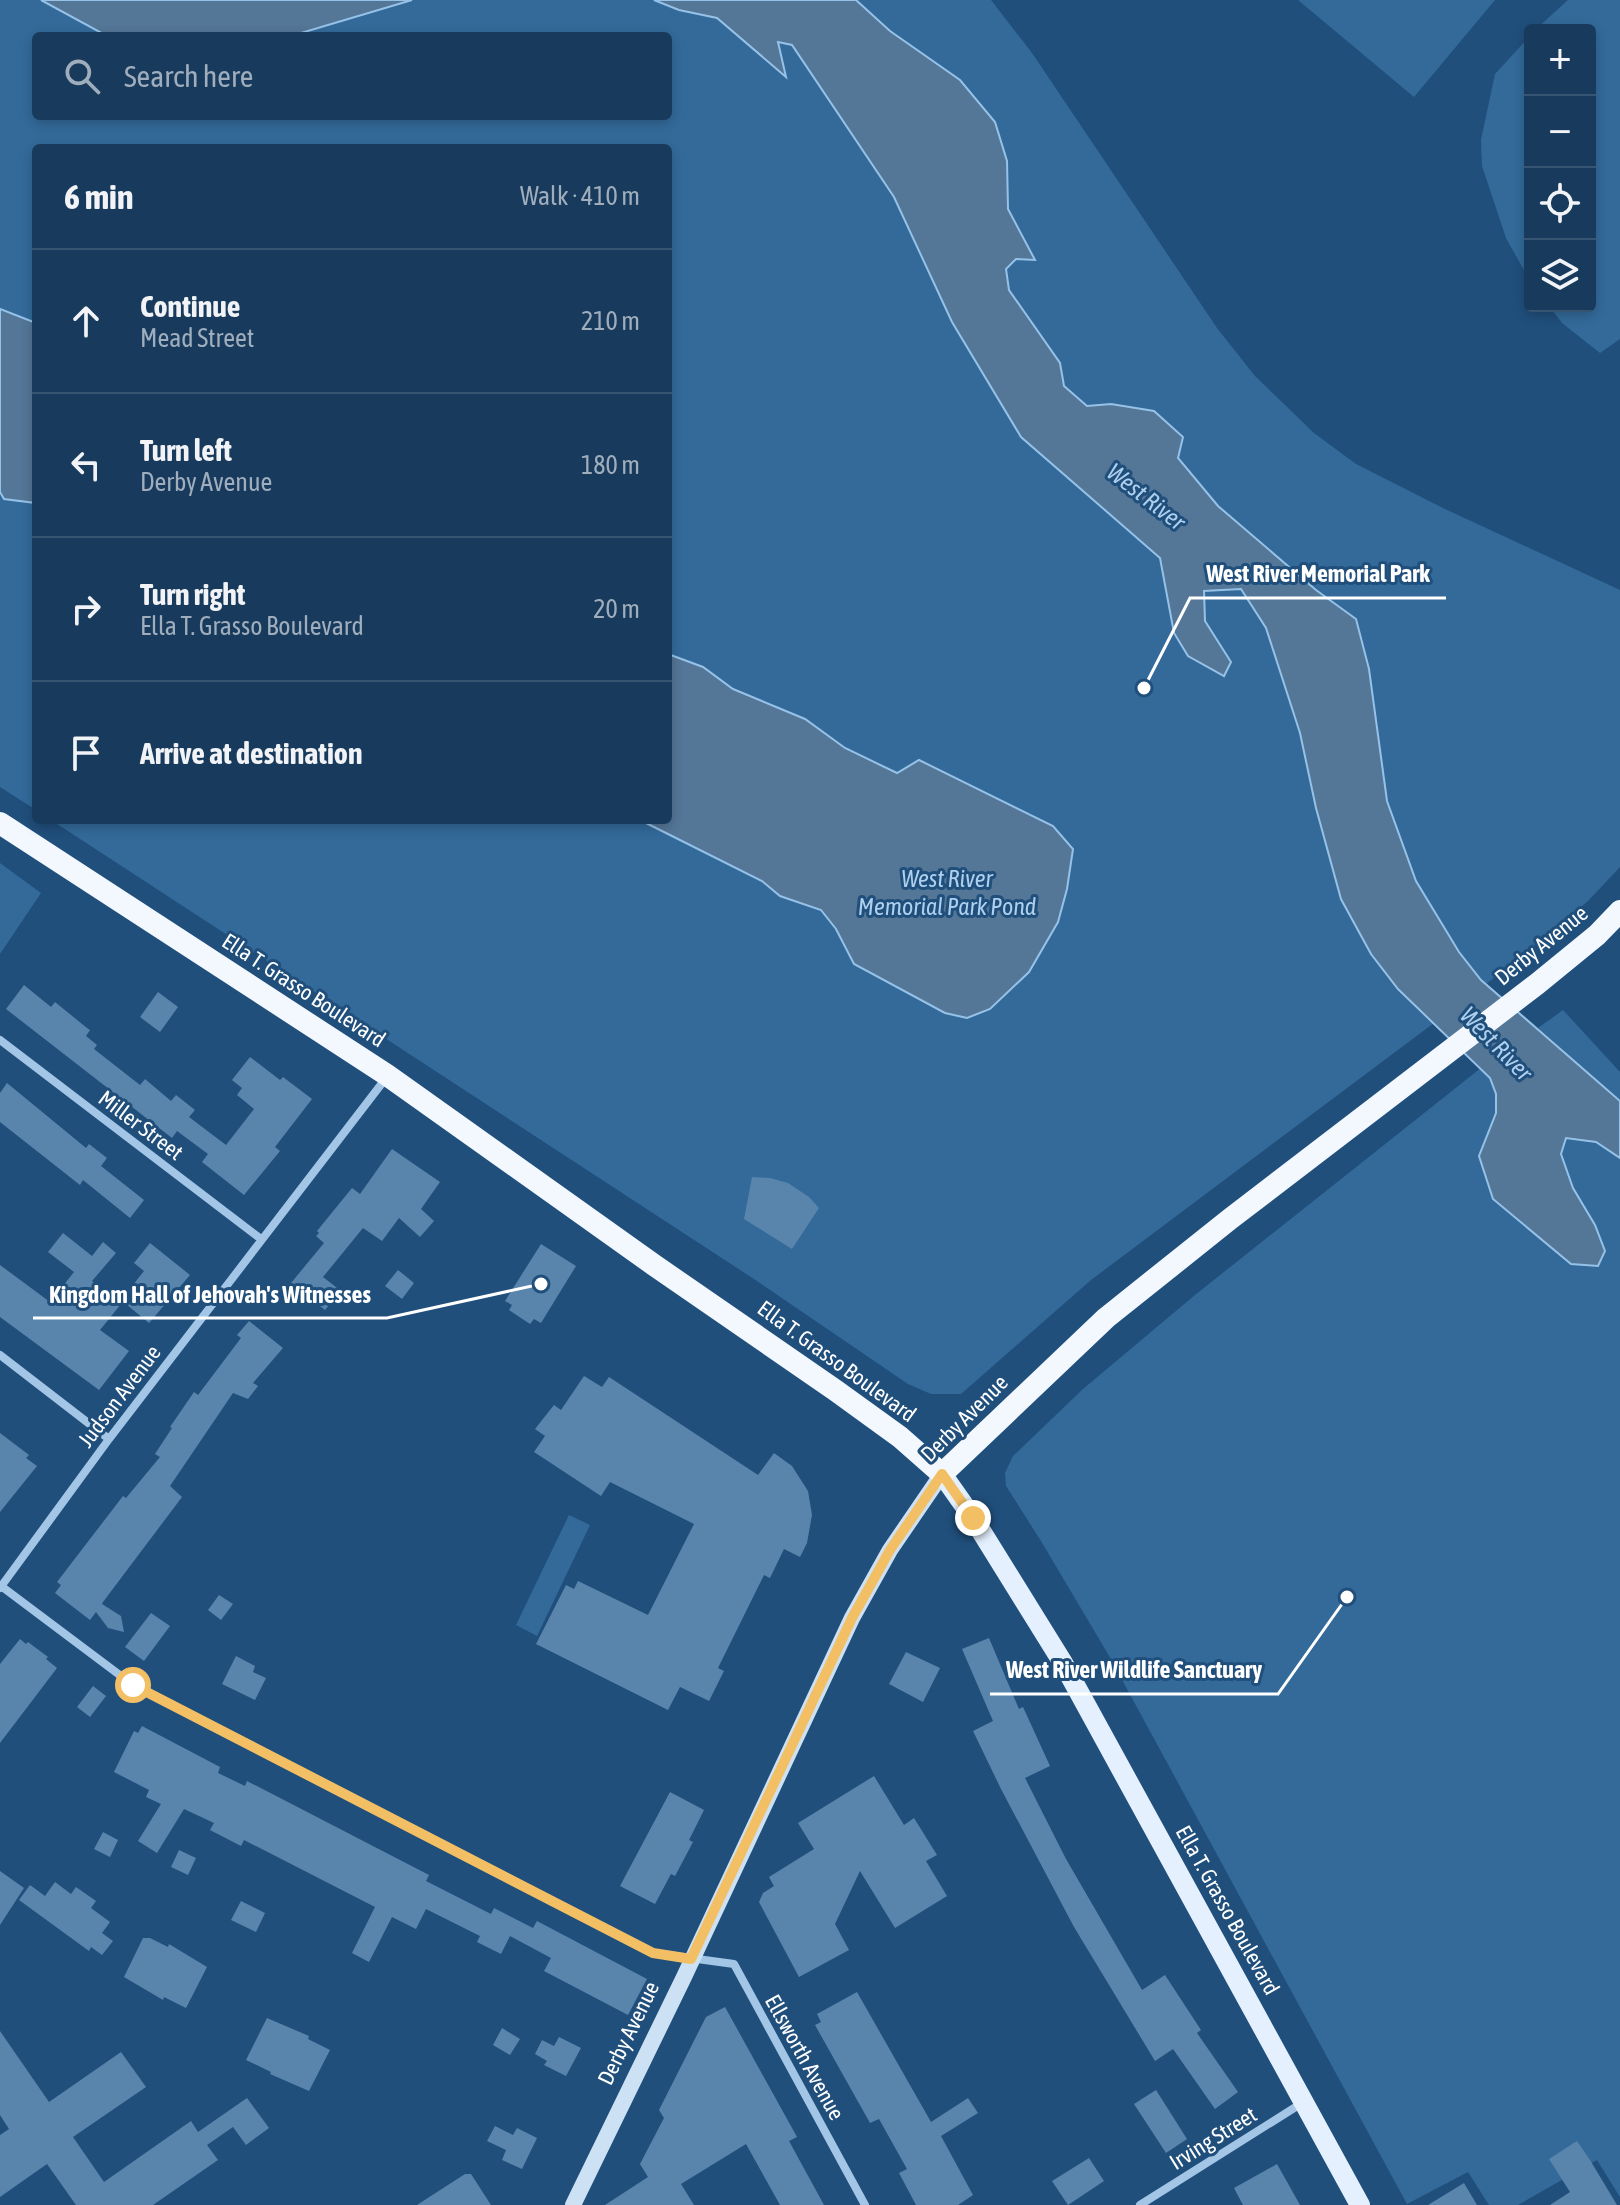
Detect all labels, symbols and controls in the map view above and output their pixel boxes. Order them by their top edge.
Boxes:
map controls [1524,24,1596,312]
button: + [1524,24,1596,96]
search box [32,32,672,120]
icon: search [60,54,104,98]
text: Search here [124,59,253,93]
button: − [1524,96,1596,168]
button: locate [1524,168,1596,240]
text: 6 min [64,177,133,216]
text: Walk · 410 m [520,181,640,211]
button: layers [1524,240,1596,312]
text: Continue [140,289,240,323]
icon: ahead [64,299,108,343]
text: 210 m [581,306,640,336]
text: Mead Street [140,323,254,353]
text: Turn left [140,433,232,467]
icon: left [64,443,108,487]
text: 180 m [581,450,640,480]
water label: West River [1102,458,1191,536]
text: Derby Avenue [140,467,272,497]
callout: West River Memorial Park [1190,550,1446,598]
text: West River Memorial Park [1205,560,1430,587]
text: Turn right [140,577,246,611]
icon: right [64,587,108,631]
text: 20 m [593,594,640,624]
text: Ella T. Grasso Boulevard [140,611,364,641]
icon: arrive [64,731,108,775]
text: Arrive at destination [140,736,362,770]
water label: West River Memorial Park Pond [858,865,1036,920]
street label: Derby Avenue [1489,900,1593,990]
street label: Ella T. Grasso Boulevard [218,928,390,1052]
water label: West River [1455,1001,1538,1087]
street label: Miller Street [94,1085,188,1165]
callout: Kingdom Hall of Jehovah's Witnesses [33,1270,387,1318]
text: Kingdom Hall of Jehovah's Witnesses [49,1281,371,1308]
street label: Ella T. Grasso Boulevard [753,1295,921,1427]
street label: Judson Avenue [72,1340,166,1452]
street label: Derby Avenue [915,1369,1013,1467]
route end [955,1500,991,1536]
callout: West River Wildlife Sanctuary [990,1646,1278,1694]
text: West River Wildlife Sanctuary [1005,1656,1262,1683]
route start [115,1667,151,1703]
street label: Ella T. Grasso Boulevard [1171,1821,1285,1999]
street label: Derby Avenue [592,1977,664,2089]
street label: Ellsworth Avenue [760,1990,850,2124]
street label: Irving Street [1165,2101,1261,2175]

